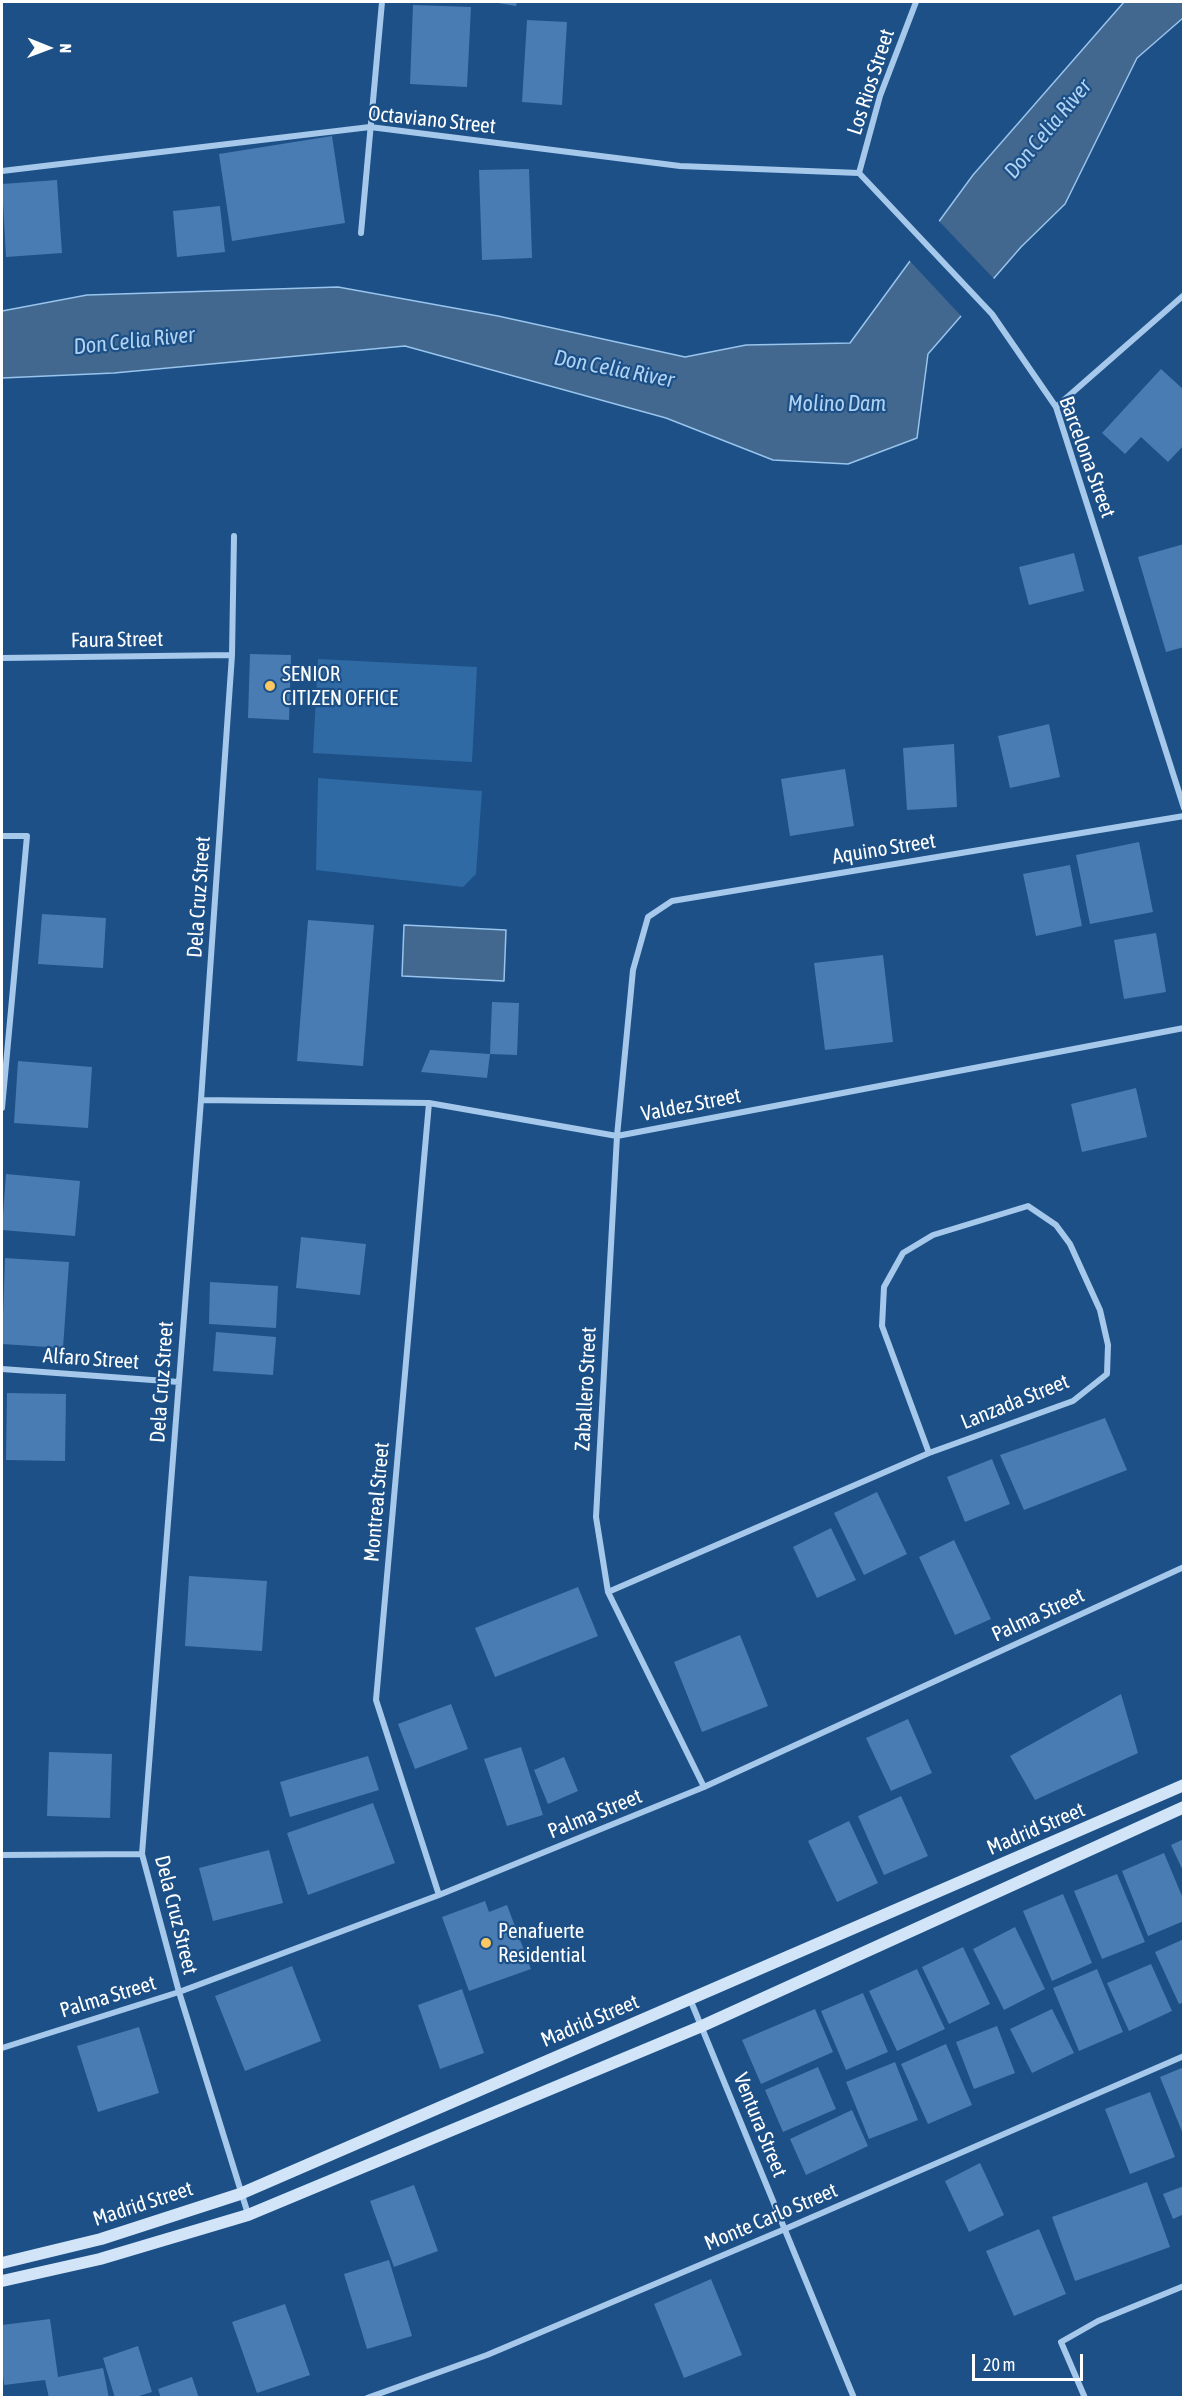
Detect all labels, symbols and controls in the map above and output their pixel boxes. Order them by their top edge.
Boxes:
north arrow [18,18,78,78]
street label: Los Rios Street [842,26,900,138]
text: N [57,43,75,53]
water label: Don Celia River [999,74,1097,184]
street label: Octaviano Street [367,101,497,139]
water label: Don Celia River [72,322,196,360]
water label: Don Celia River [552,344,676,394]
water label: Molino Dam [788,391,886,417]
street label: Barcelona Street [1053,393,1121,521]
street label: Faura Street [71,627,163,653]
place label: SENIOR CITIZEN OFFICE [282,661,398,711]
marker: SENIOR CITIZEN OFFICE [263,679,277,693]
street label: Aquino Street [831,828,937,870]
street label: Dela Cruz Street [182,835,216,959]
street label: Valdez Street [639,1083,743,1127]
street label: Dela Cruz Street [145,1320,179,1444]
street label: Zaballero Street [570,1326,602,1452]
street label: Alfaro Street [42,1343,140,1375]
street label: Lanzada Street [957,1369,1073,1435]
street label: Montreal Street [359,1441,395,1563]
street label: Palma Street [988,1583,1088,1647]
street label: Palma Street [544,1784,646,1844]
street label: Madrid Street [983,1797,1089,1861]
street label: Dela Cruz Street [149,1853,203,1977]
place label: Penafuerte Residential [498,1918,586,1968]
marker: Penafuerte Residential [479,1936,493,1950]
street label: Palma Street [57,1970,159,2024]
street label: Madrid Street [537,1989,643,2053]
street label: Ventura Street [728,2069,792,2181]
street label: Madrid Street [90,2176,196,2232]
street label: Monte Carlo Street [701,2178,841,2256]
scale bar [975,2342,1086,2380]
text: 20 m [983,2354,1015,2375]

